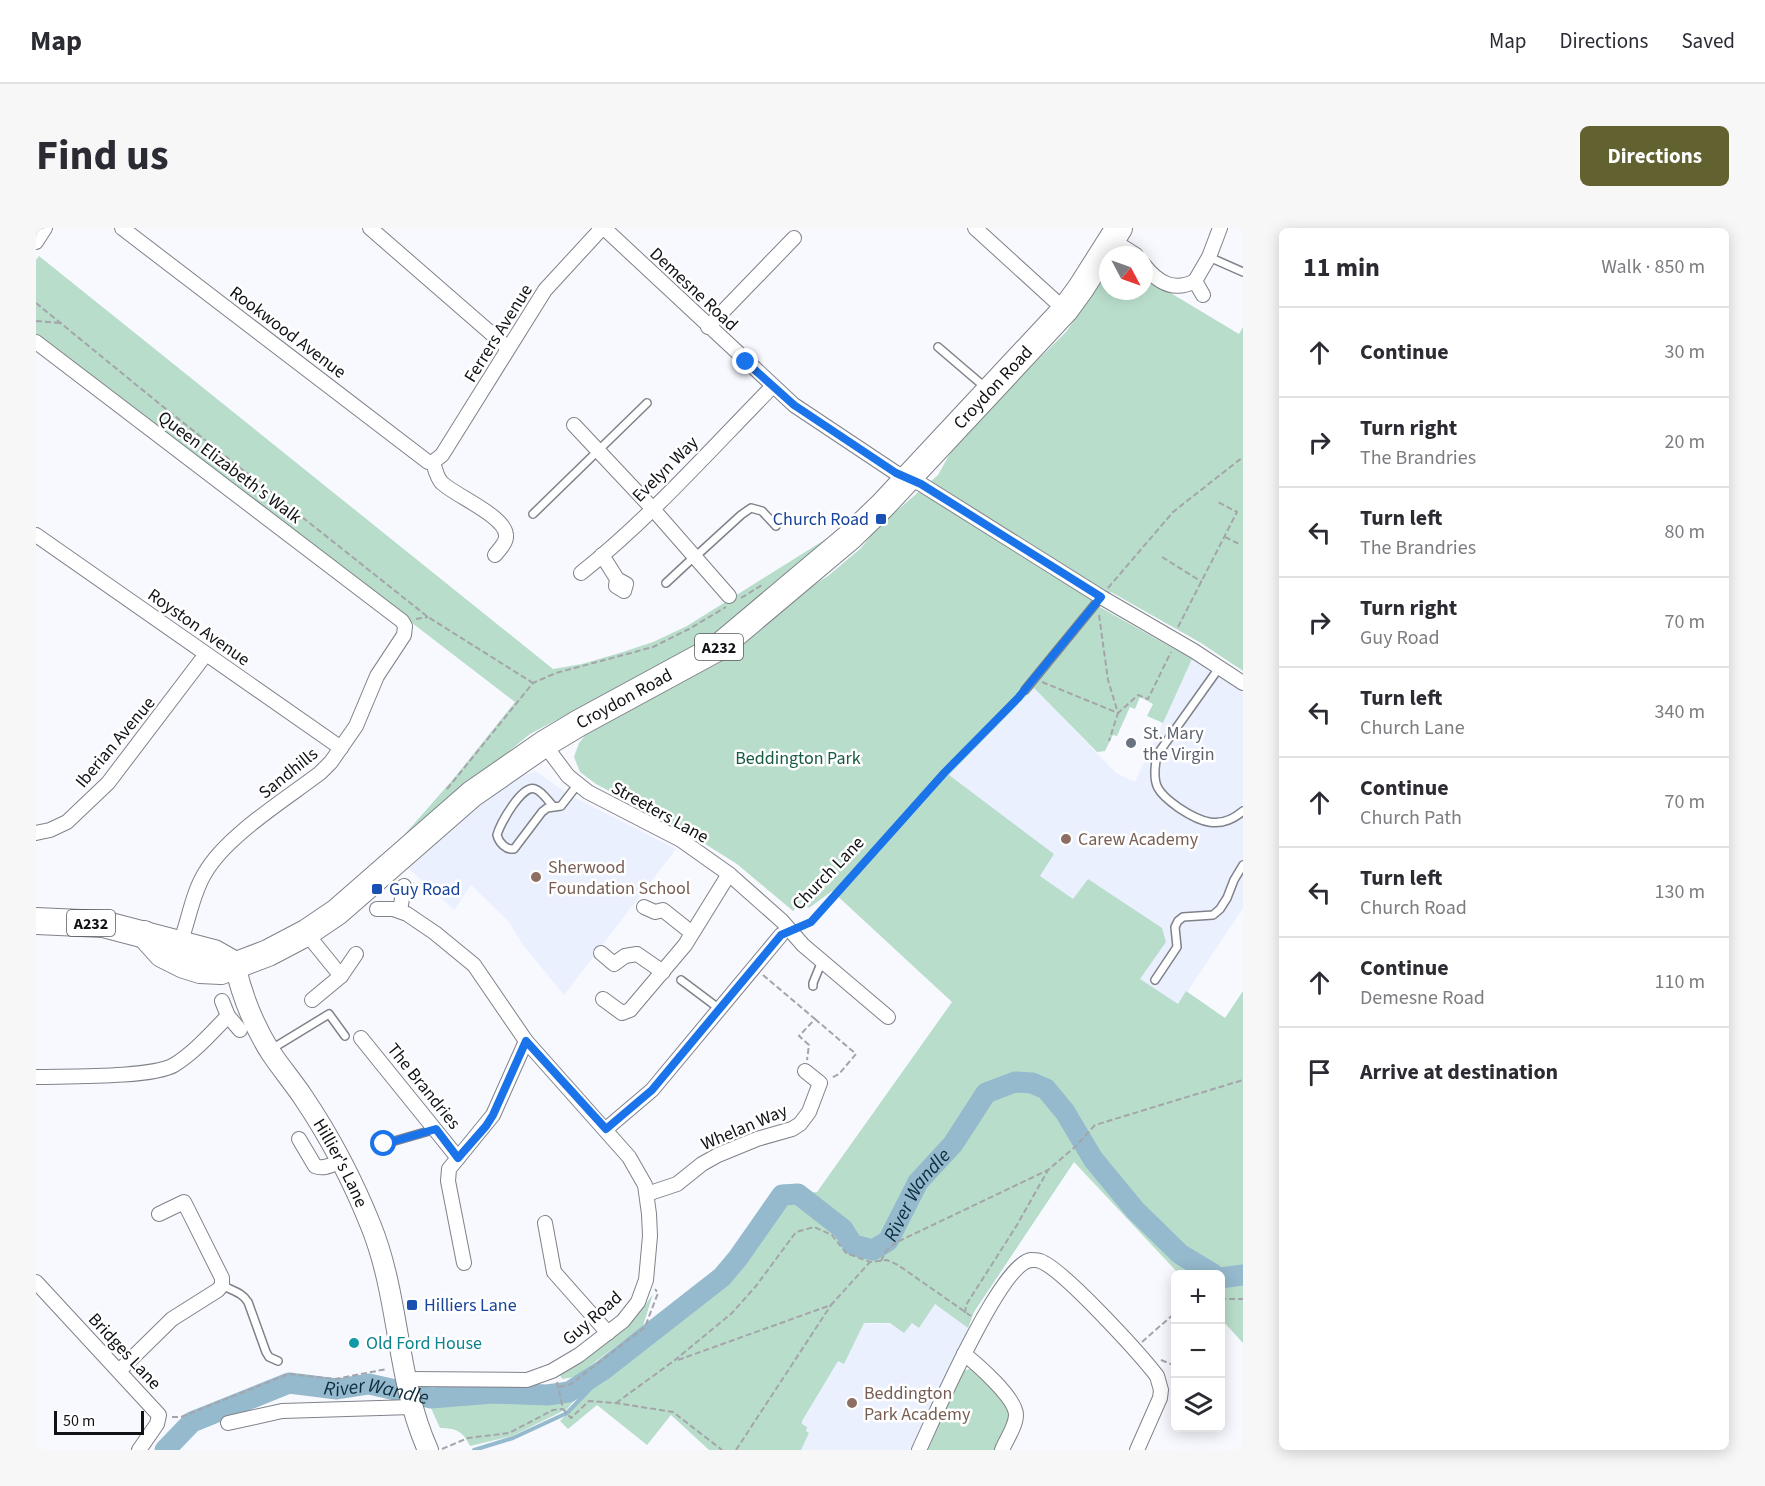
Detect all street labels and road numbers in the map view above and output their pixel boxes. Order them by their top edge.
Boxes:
street label: Demesne Road [644,242,743,337]
street label: Ferrers Avenue [458,279,539,387]
street label: Rookwood Avenue [224,280,351,385]
street label: Croydon Road [948,340,1039,435]
street label: Queen Elizabeth's Walk [153,405,307,530]
street label: Evelyn Way [627,430,704,508]
street label: Royston Avenue [142,583,255,672]
road number: A232 [695,634,743,660]
street label: Croydon Road [572,663,677,735]
street label: Iberian Avenue [70,691,161,793]
street label: Sandhills [253,742,323,805]
street label: Streeters Lane [607,775,713,850]
street label: Church Lane [787,831,870,916]
road number: A232 [67,910,115,936]
street label: The Brandries [381,1038,466,1135]
street label: Whelan Way [697,1098,792,1157]
street label: Hillier's Lane [307,1114,374,1211]
street label: Guy Road [557,1285,628,1351]
street label: Bridges Lane [83,1307,167,1395]

